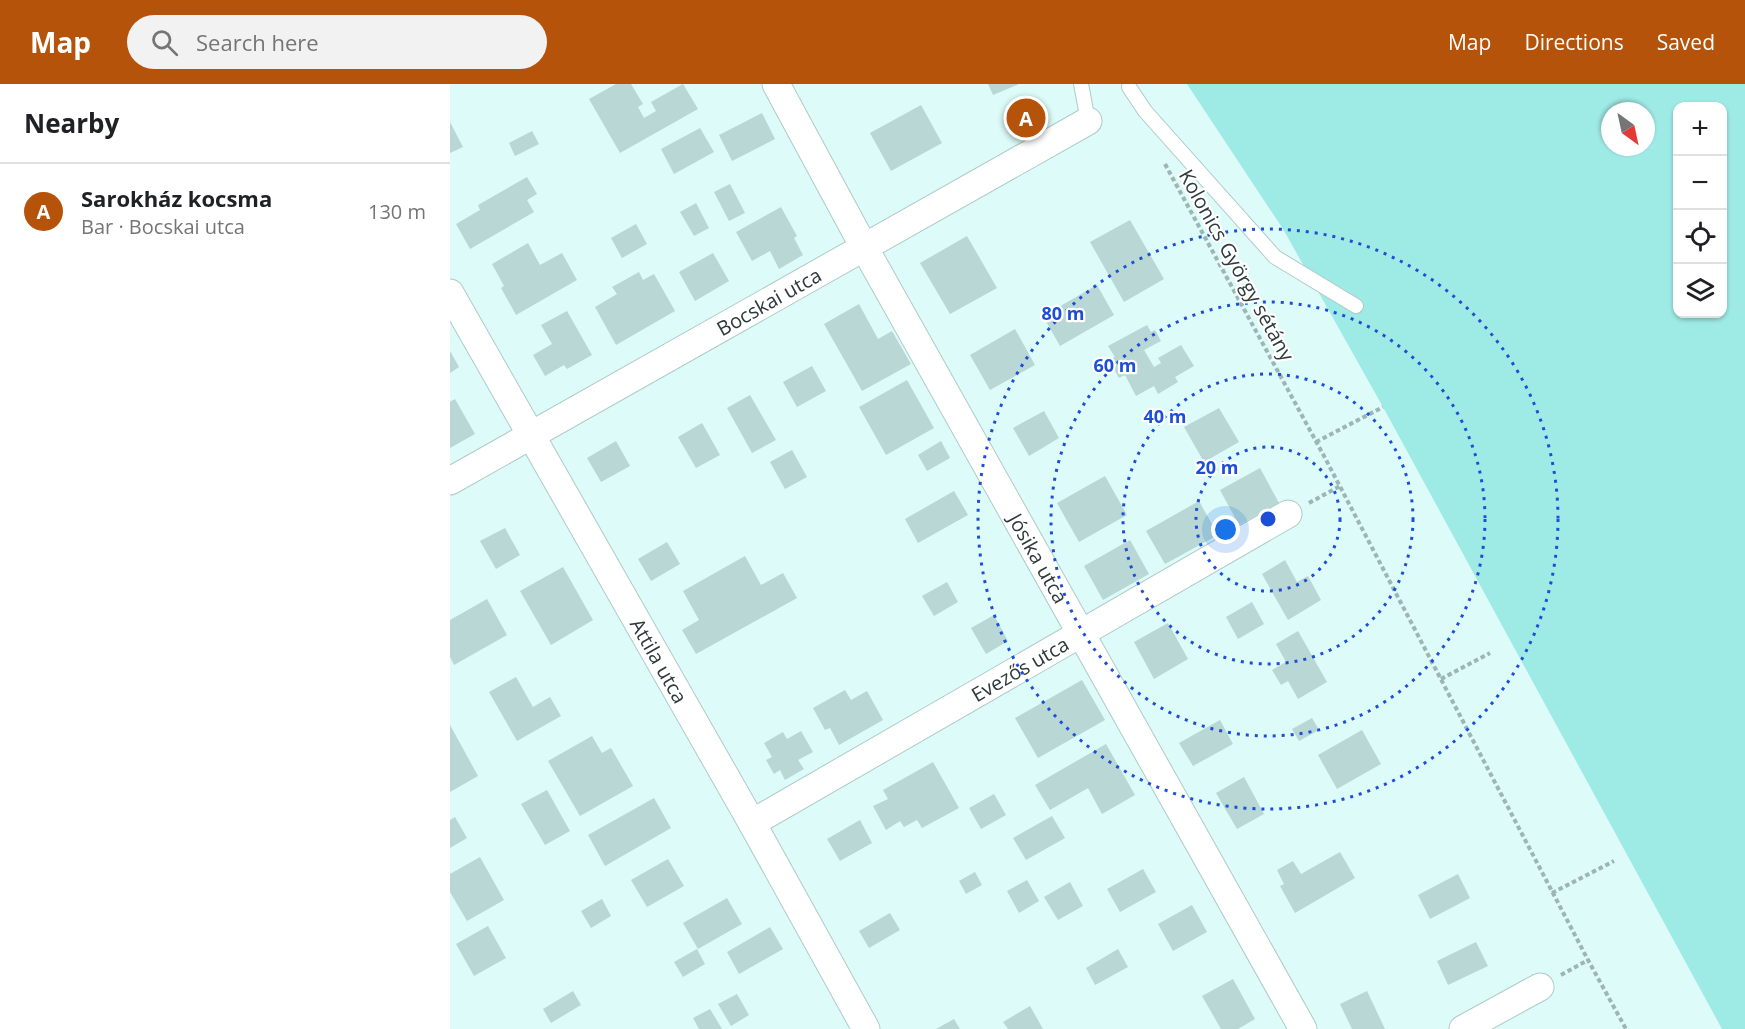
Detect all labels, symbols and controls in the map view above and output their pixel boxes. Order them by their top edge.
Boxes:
search box [127,15,547,69]
text: Map [30,23,91,61]
icon: search [148,26,181,59]
text: Search here [196,27,319,57]
text: Map [1448,28,1491,56]
text: Directions [1524,28,1624,56]
text: Saved [1657,28,1715,56]
pin: A [1006,96,1046,141]
north arrow [1601,102,1655,156]
map controls [1673,102,1727,318]
button: + [1673,102,1727,156]
text: Nearby [24,105,119,141]
button: − [1673,156,1727,210]
street label: Kolonics György sétány [1173,164,1301,366]
text: Sarokház kocsma [81,183,272,213]
text: A [37,198,50,225]
text: 130 m [368,198,426,225]
button: locate [1673,210,1727,264]
text: Bar · Bocskai utca [81,213,245,240]
street label: Bocskai utca [712,261,826,341]
button: layers [1673,264,1727,318]
text: 80 m [1042,301,1084,325]
text: 60 m [1094,353,1136,377]
text: 40 m [1144,404,1186,428]
text: 20 m [1196,455,1238,479]
street label: Jósika utca [1002,507,1075,608]
centre of rings [1258,509,1278,529]
your location [1211,515,1240,544]
street label: Attila utca [625,613,694,708]
street label: Evezős utca [966,630,1073,707]

